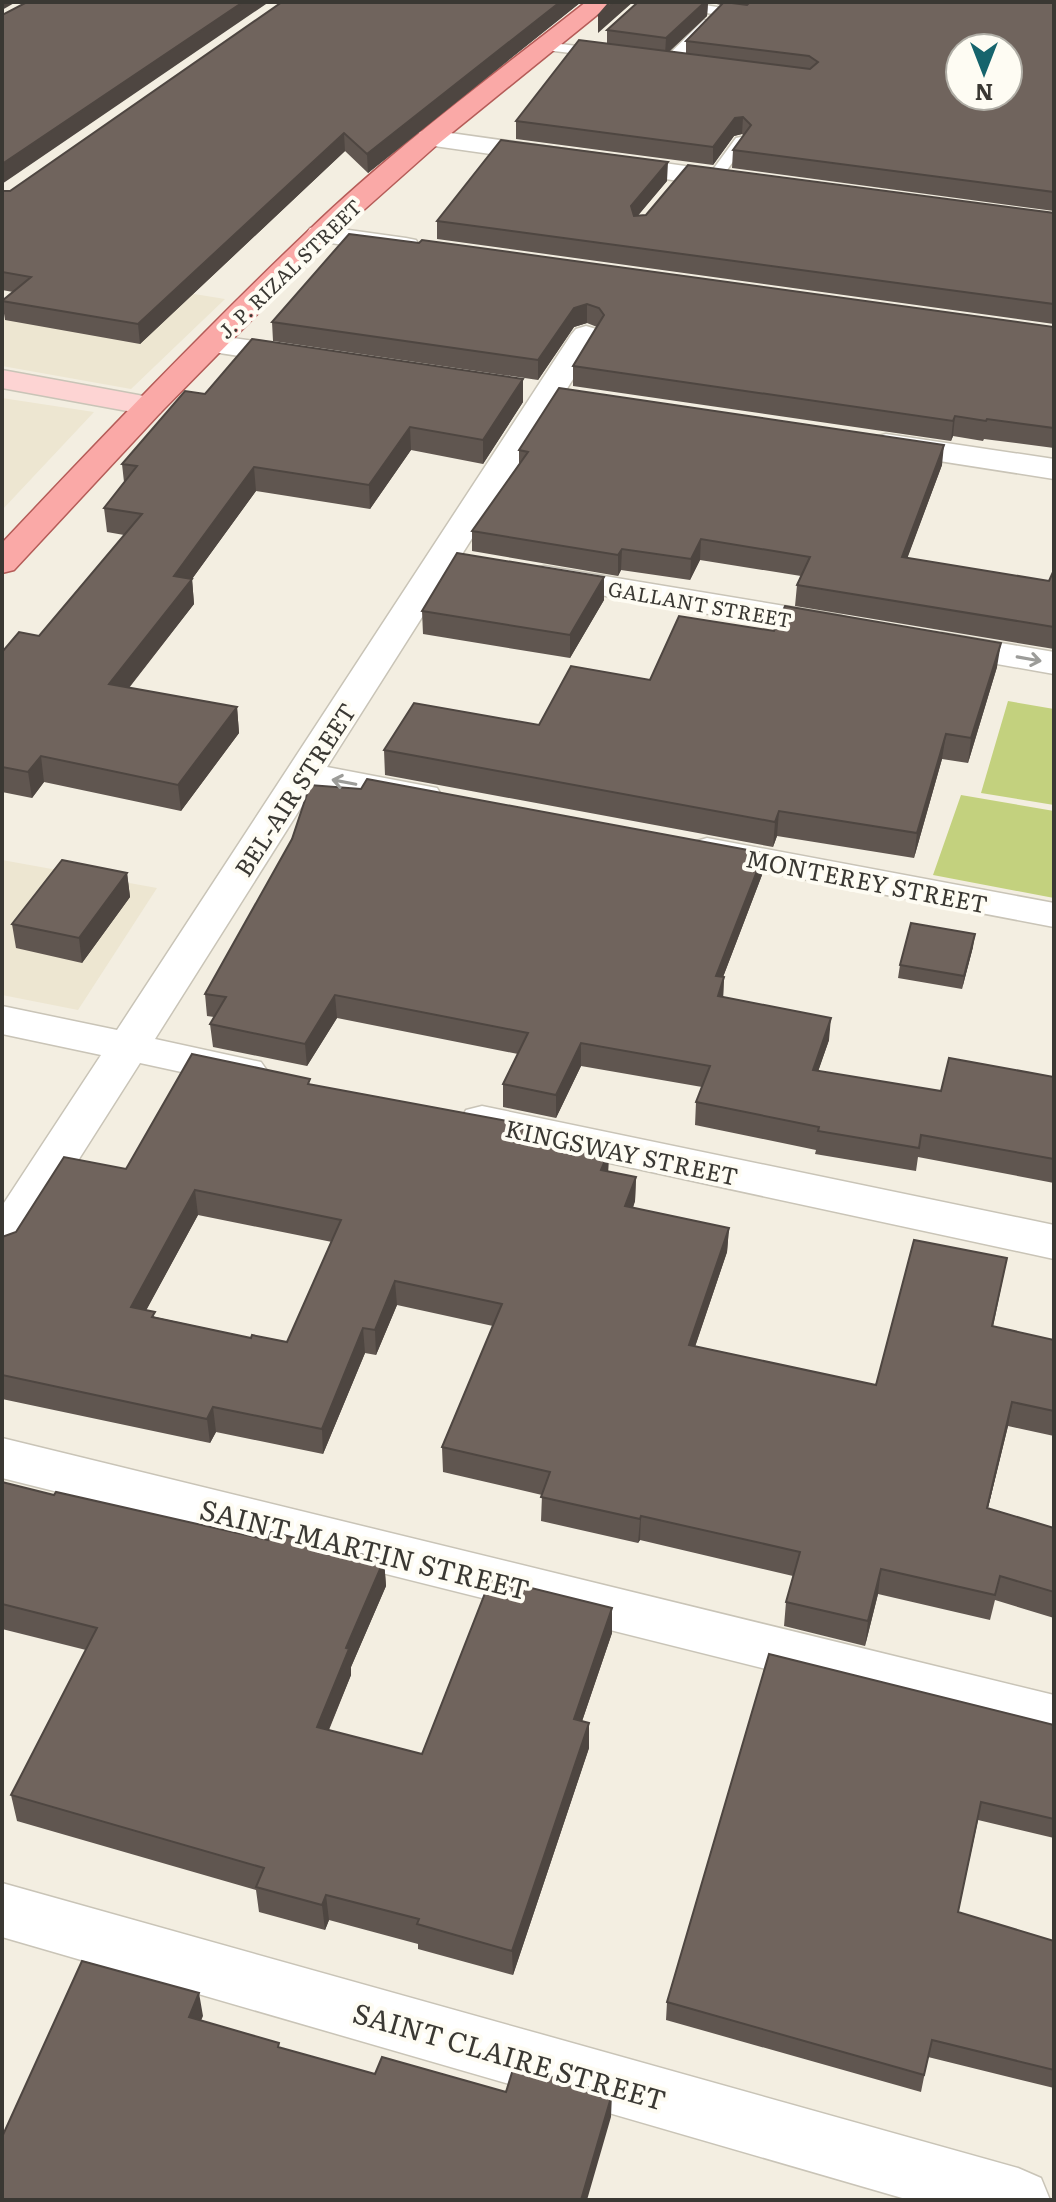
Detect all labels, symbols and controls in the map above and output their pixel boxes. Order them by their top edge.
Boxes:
north arrow [944,32,1024,112]
text: N [975,77,993,110]
street label: J. P. RIZAL STREET [210,191,368,345]
street label: GALLANT STREET [606,572,794,634]
one-way arrow [1016,652,1041,667]
street label: BEL-AIR STREET [225,695,363,883]
one-way arrow [332,773,357,788]
street label: MONTEREY STREET [743,839,991,921]
street label: KINGSWAY STREET [502,1109,742,1193]
street label: SAINT MARTIN STREET [196,1487,534,1609]
street label: SAINT CLAIRE STREET [349,1990,671,2120]

